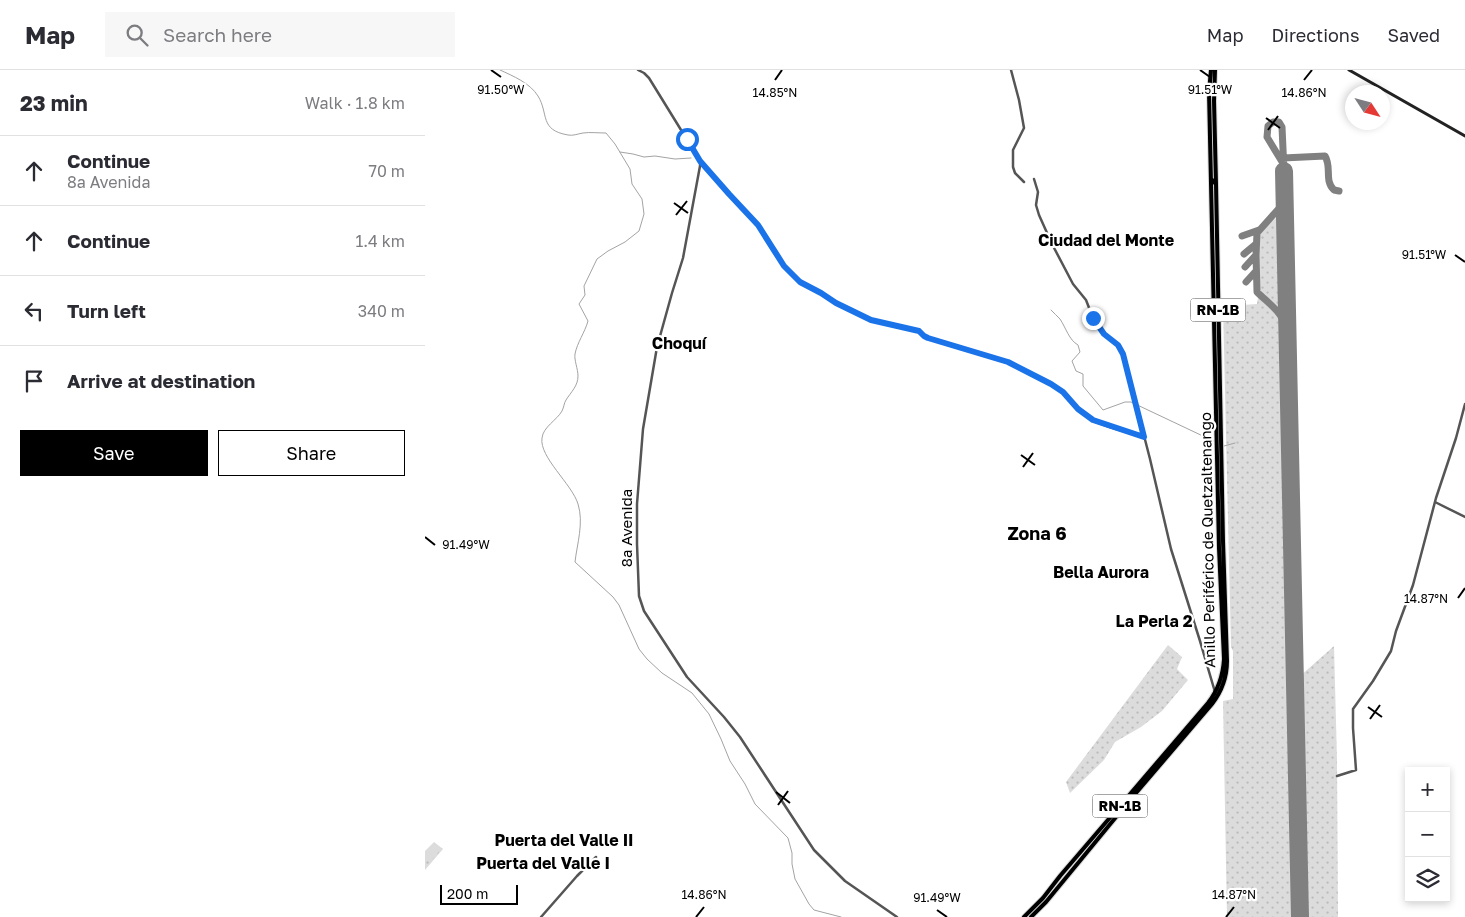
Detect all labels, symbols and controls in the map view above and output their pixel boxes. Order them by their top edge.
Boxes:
search box [105,12,455,57]
text: Map [25,20,75,49]
icon: search [123,21,151,49]
text: Search here [163,23,272,46]
text: Map [1207,24,1243,46]
text: Directions [1271,24,1359,46]
text: Saved [1387,24,1440,46]
text: 91.50°W [477,82,525,97]
text: 91.51°W [1188,82,1233,97]
text: 14.85°N [753,85,797,100]
text: 14.86°N [1281,85,1327,100]
north arrow [1345,85,1390,130]
text: 23 min [20,90,88,116]
text: Walk · 1.8 km [305,93,405,113]
route start [676,128,699,151]
text: Continue [67,149,150,172]
icon: ahead [20,157,48,185]
text: 70 m [368,161,405,181]
text: 8a Avenida [67,172,151,192]
icon: ahead [20,227,48,255]
text: Continue [67,229,150,252]
district label: Ciudad del Monte [1038,230,1174,250]
text: 1.4 km [355,231,405,251]
text: 91.51°W [1402,247,1447,262]
icon: left [20,297,48,325]
road number: RN-1B [1191,298,1245,322]
text: Turn left [67,299,146,322]
text: 340 m [358,301,405,321]
route end [1082,307,1105,330]
district label: Choquí [652,333,708,353]
icon: arrive [20,367,48,395]
text: Arrive at destination [67,369,255,392]
street label: Anillo Periférico de Quetzaltenango [1196,412,1218,668]
button: Save [20,430,208,476]
button: Share [218,430,405,476]
street label: 8a Avenida [617,489,635,567]
district label: Zona 6 [1007,522,1067,544]
text: 91.49°W [442,537,490,552]
district label: Bella Aurora [1053,562,1149,582]
text: 14.87°N [1404,591,1448,606]
district label: La Perla 2 [1115,611,1193,631]
map controls [1405,767,1450,902]
button: + [1405,767,1450,812]
road number: RN-1B [1093,794,1147,818]
button: − [1405,812,1450,857]
district label: Puerta del Valle II [494,830,634,850]
district label: Puerta del Valle I [476,853,610,873]
button: layers [1405,857,1450,902]
scale bar [440,882,517,905]
text: 200 m [447,885,488,902]
text: 14.86°N [681,887,727,902]
text: 14.87°N [1212,887,1256,902]
text: 91.49°W [913,890,961,905]

